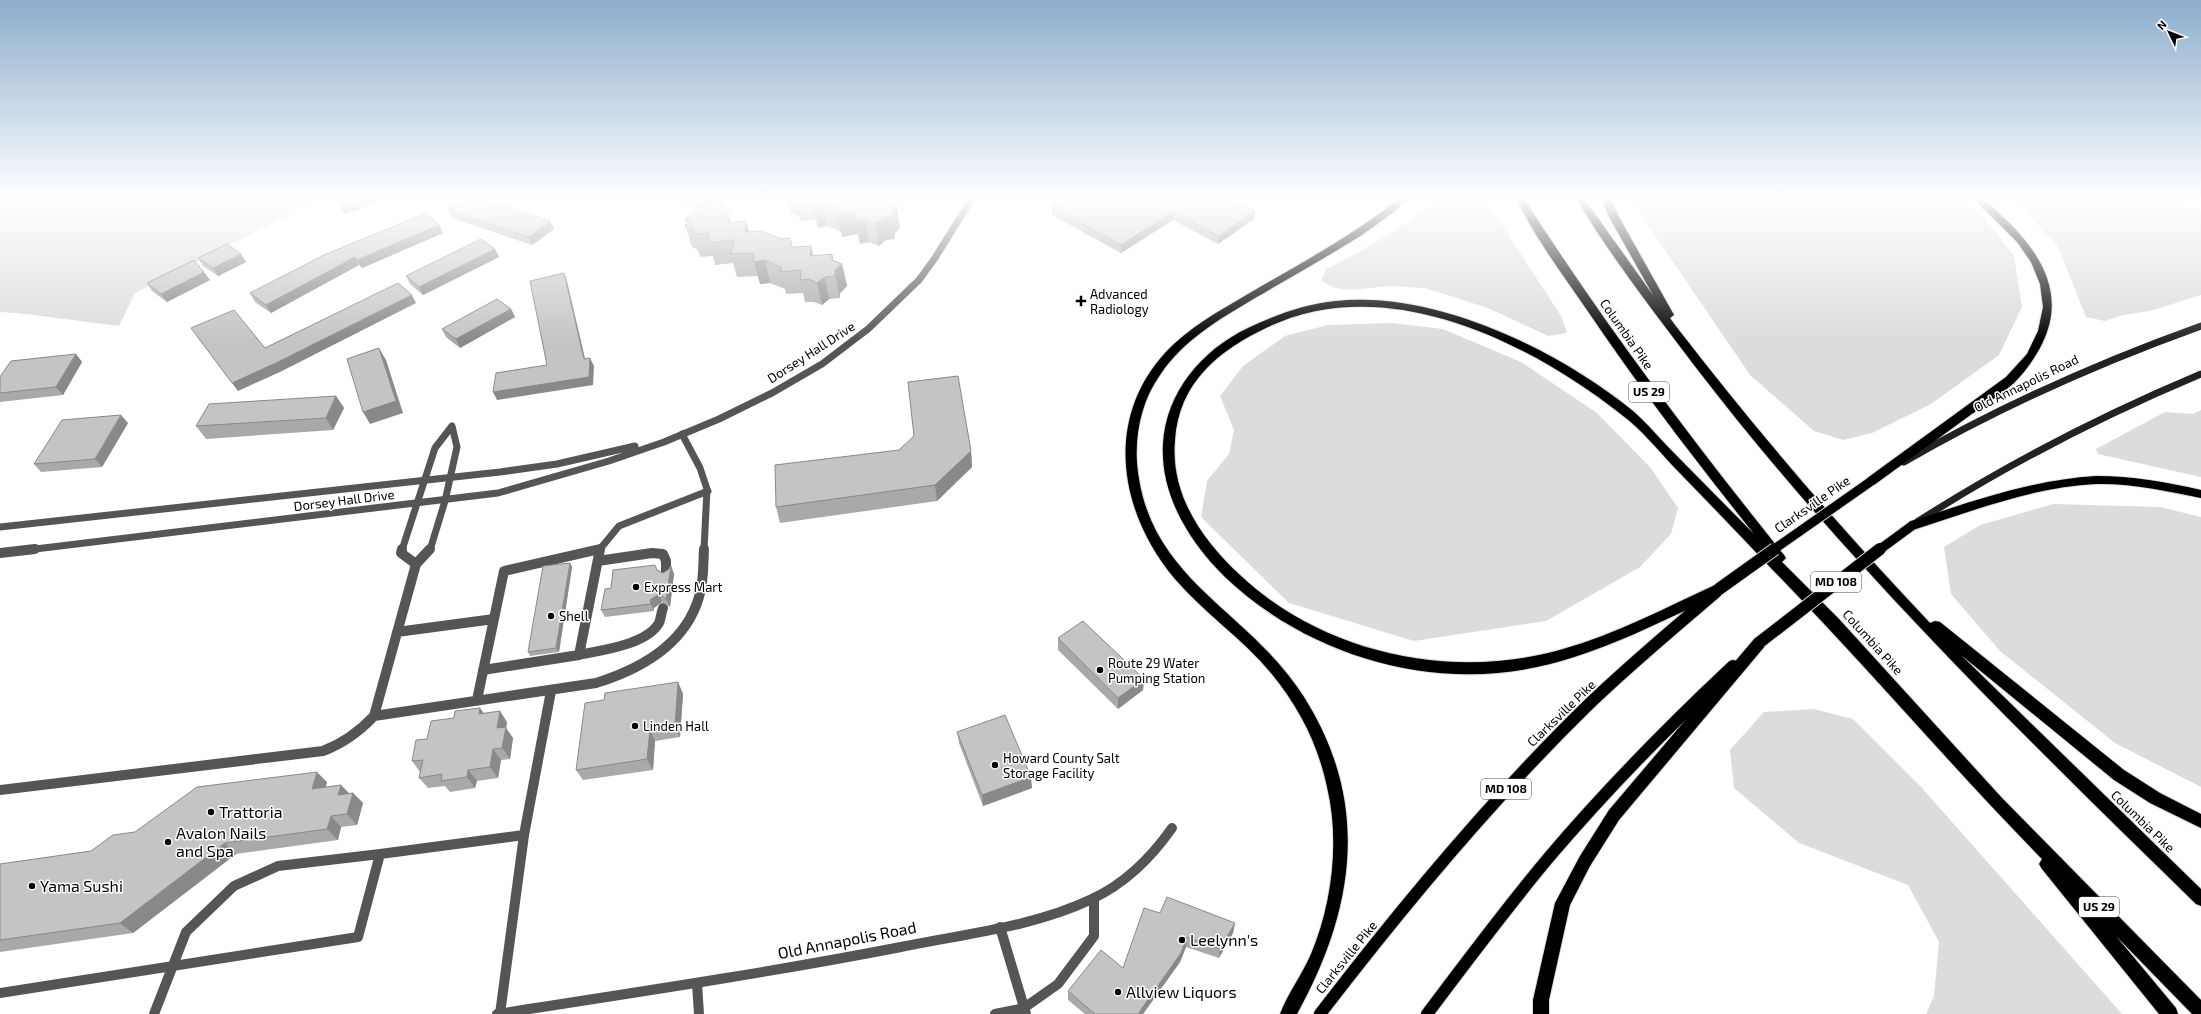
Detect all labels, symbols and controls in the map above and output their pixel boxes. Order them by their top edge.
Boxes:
north arrow [2149,12,2189,52]
text: N [2154,17,2169,32]
place label: Advanced Radiology [1090,286,1149,317]
marker: Advanced Radiology [1075,295,1087,307]
street label: Columbia Pike [1597,296,1657,372]
street label: Dorsey Hall Drive [764,318,858,386]
street label: Old Annapolis Road [1971,351,2081,415]
road number: US 29 [1629,382,1669,402]
street label: Clarksville Pike [1771,472,1853,536]
street label: Dorsey Hall Drive [293,486,395,514]
road number: MD 108 [1811,572,1861,592]
place label: Express Mart [644,579,723,595]
marker: Express Mart [631,582,641,592]
street label: Columbia Pike [1839,606,1907,678]
place label: Shell [559,608,589,624]
marker: Shell [546,611,556,621]
place label: Route 29 Water Pumping Station [1108,655,1205,686]
marker: Route 29 Water Pumping Station [1095,665,1105,675]
street label: Clarksville Pike [1523,676,1599,750]
place label: Linden Hall [643,718,709,734]
marker: Linden Hall [630,721,640,731]
place label: Howard County Salt Storage Facility [1003,750,1120,781]
marker: Howard County Salt Storage Facility [990,760,1000,770]
road number: MD 108 [1481,779,1531,799]
street label: Columbia Pike [2108,787,2178,855]
place label: Trattoria [219,802,282,821]
marker: Trattoria [206,807,216,817]
place label: Avalon Nails and Spa [176,823,266,860]
marker: Avalon Nails and Spa [163,837,173,847]
place label: Yama Sushi [40,876,123,895]
marker: Yama Sushi [27,881,37,891]
road number: US 29 [2079,897,2119,917]
street label: Old Annapolis Road [776,917,918,962]
street label: Clarksville Pike [1312,917,1380,997]
place label: Leelynn's [1190,930,1258,949]
marker: Leelynn's [1177,935,1187,945]
place label: Allview Liquors [1126,982,1237,1001]
marker: Allview Liquors [1113,987,1123,997]

